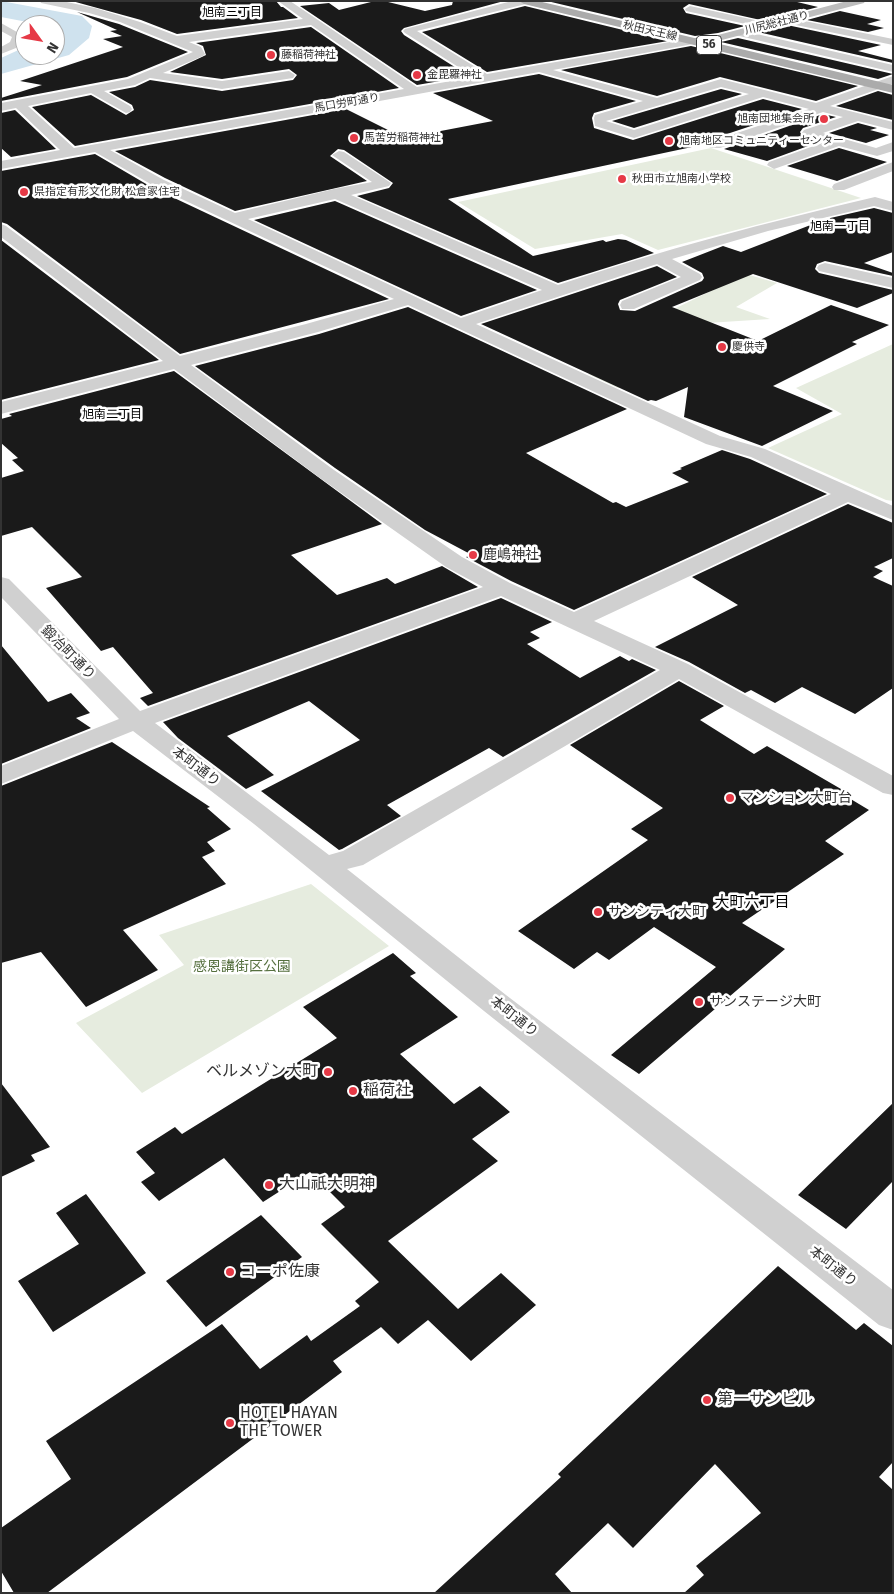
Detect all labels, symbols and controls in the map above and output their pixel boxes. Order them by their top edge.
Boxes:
district label: 旭南三丁目 [202,6,262,20]
street label: 川尻総社通り [743,9,811,37]
north arrow [15,15,65,65]
street label: 秋田天王線 [622,18,678,44]
road number: 56 [696,36,722,54]
text: N [43,39,62,56]
place label: 藤稲荷神社 [281,48,336,62]
marker: 藤稲荷神社 [265,49,277,61]
place label: 金毘羅神社 [427,68,482,82]
marker: 金毘羅神社 [411,69,423,81]
street label: 馬口労町通り [313,91,381,115]
place label: 旭南団地集会所 [737,112,814,126]
marker: 旭南団地集会所 [818,113,830,125]
place label: 馬苦労稲荷神社 [364,131,441,145]
marker: 馬苦労稲荷神社 [348,132,360,144]
place label: 旭南地区コミュニティーセンター [679,134,844,148]
marker: 旭南地区コミュニティーセンター [663,135,675,147]
place label: 秋田市立旭南小学校 [632,172,731,186]
marker: 秋田市立旭南小学校 [616,173,628,185]
place label: 県指定有形文化財 松倉家住宅 [34,185,180,199]
marker: 県指定有形文化財 松倉家住宅 [18,186,30,198]
district label: 旭南一丁目 [810,220,870,234]
place label: 慶供寺 [732,340,765,354]
marker: 慶供寺 [716,341,728,353]
district label: 旭南二丁目 [82,408,142,422]
place label: 鹿嶋神社 [483,547,539,563]
marker: 鹿嶋神社 [467,549,479,561]
street label: 鍛冶町通り [37,622,99,684]
street label: 本町通り [169,743,223,791]
place label: マンション大町台 [740,790,852,806]
marker: マンション大町台 [724,792,736,804]
district label: 大町六丁目 [715,894,789,912]
place label: サンシティ大町 [608,904,706,920]
marker: サンシティ大町 [592,906,604,918]
park label: 感恩講街区公園 [193,959,291,975]
street label: 本町通り [487,993,541,1041]
place label: サンステージ大町 [709,994,821,1010]
marker: サンステージ大町 [693,996,705,1008]
place label: ベルメゾン大町 [206,1062,318,1082]
marker: ベルメゾン大町 [322,1066,334,1078]
place label: 稲荷社 [363,1081,411,1101]
marker: 稲荷社 [347,1085,359,1097]
place label: 大山祇大明神 [279,1175,375,1195]
marker: 大山祇大明神 [263,1179,275,1191]
street label: 本町通り [806,1243,860,1291]
place label: コーポ佐康 [240,1262,320,1282]
marker: コーポ佐康 [224,1266,236,1278]
place label: 第一サンビル [717,1390,813,1410]
marker: 第一サンビル [701,1394,713,1406]
place label: HOTEL HAYAN THE TOWER [240,1404,338,1442]
marker: HOTEL HAYAN THE TOWER [224,1417,236,1429]

